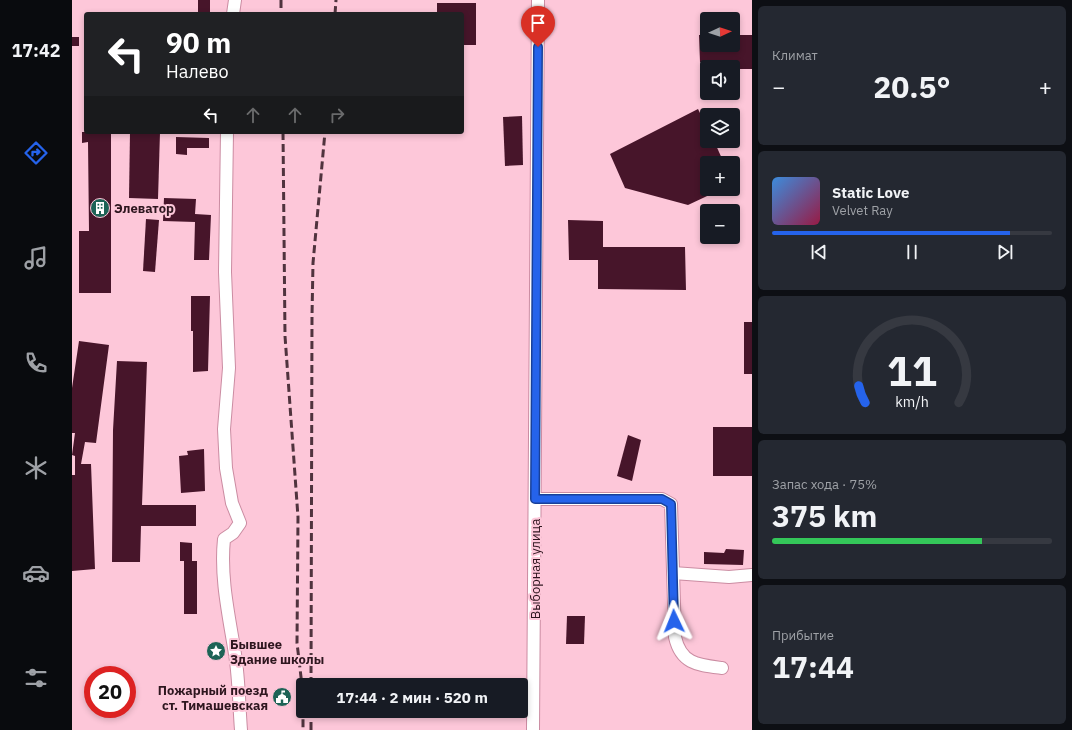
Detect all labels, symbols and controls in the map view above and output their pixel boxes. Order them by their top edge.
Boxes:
pin [521,6,555,47]
icon: arrive [527,12,549,34]
north arrow [700,12,740,52]
map controls [700,12,740,244]
text: 90 m [166,24,231,61]
icon: left [100,28,152,80]
text: 17:42 [11,39,61,62]
text: Климат [772,47,818,64]
text: Налево [166,60,229,83]
button: sound [700,60,740,100]
text: 20.5° [873,67,951,106]
text: − [772,72,785,101]
text: + [1039,72,1052,101]
icon: left [200,104,222,126]
icon: ahead [242,104,264,126]
icon: ahead [284,104,306,126]
icon: right [326,104,348,126]
button: layers [700,108,740,148]
icon: directions [22,139,50,167]
button: + [700,156,740,196]
text: Static Love [832,183,909,202]
building icon: Элеватор [89,197,111,219]
place label: Элеватор [114,200,174,217]
text: Velvet Ray [832,202,893,219]
button: − [700,204,740,244]
icon: previous [808,241,830,263]
icon: pause [901,241,923,263]
icon: next [994,241,1016,263]
icon: music [22,244,50,272]
text: 11 [887,343,937,397]
icon: phone [22,349,50,377]
text: km/h [895,392,929,411]
icon: climate [22,454,50,482]
text: Запас хода · 75% [772,476,877,493]
text: 375 km [772,496,877,535]
street label: Выборная улица [527,519,544,619]
icon: car [22,559,50,587]
position arrow [653,600,695,642]
text: Прибытие [772,627,834,644]
place label: Бывшее Здание школы [230,636,324,668]
place icon: Бывшее Здание школы [205,640,227,662]
text: 17:44 [772,647,854,686]
icon: filters [22,664,50,692]
speed limit sign: 20 [84,666,136,718]
place label: Пожарный поезд ст. Тимашевская [158,682,268,714]
public building icon: Пожарный поезд ст. Тимашевская [271,686,293,708]
text: 17:44 · 2 мин · 520 m [336,688,488,707]

